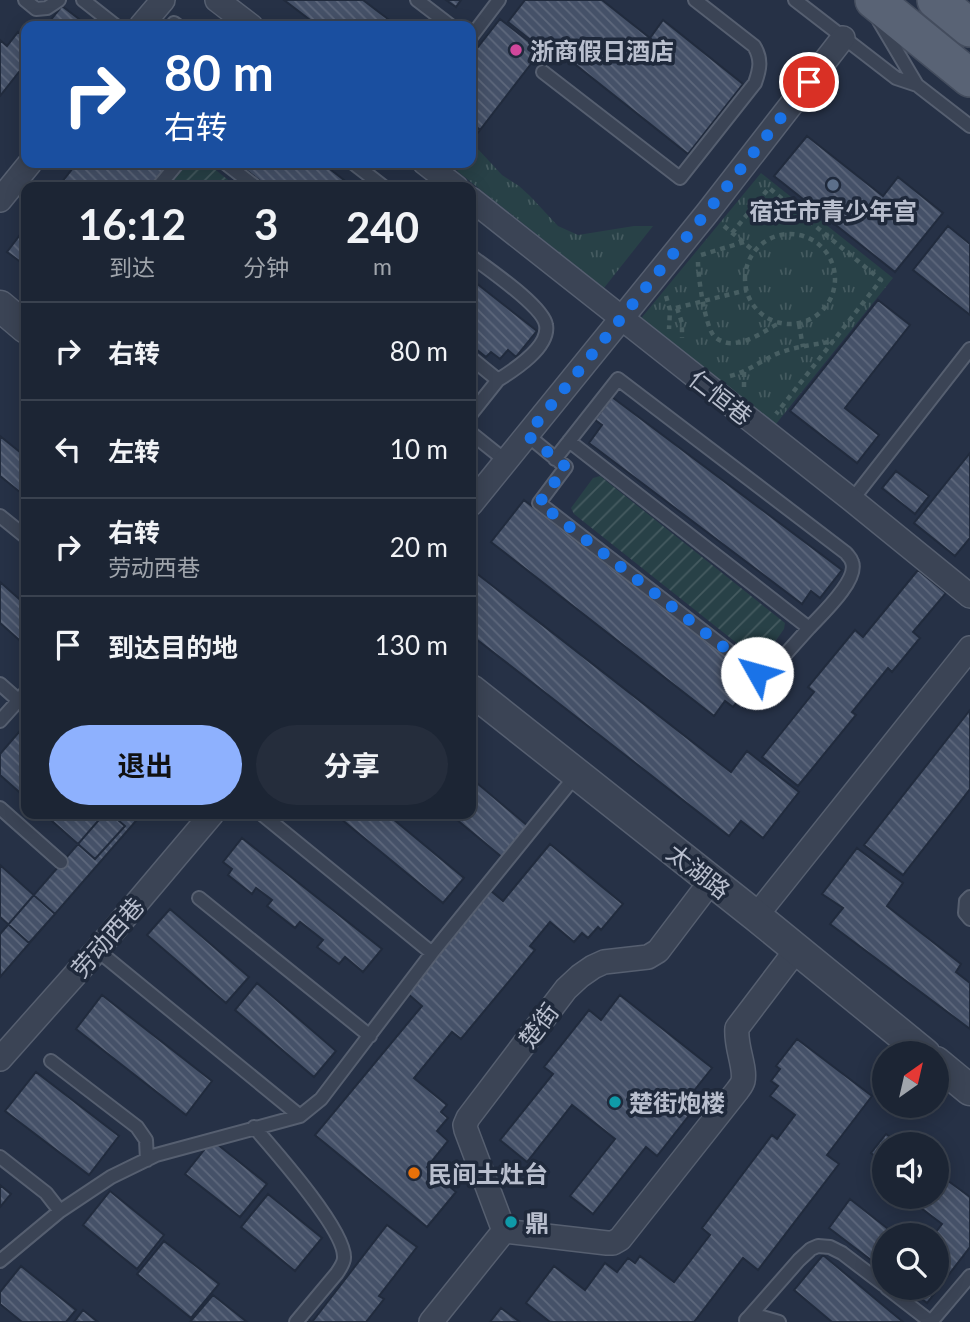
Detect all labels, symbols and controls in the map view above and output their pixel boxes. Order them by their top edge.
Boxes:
place label: 浙商假日酒店 [530,36,674,65]
marker: 浙商假日酒店 [508,42,524,58]
text: 80 m [164,43,274,101]
icon: right [49,49,140,140]
pin [779,52,839,112]
icon: arrive [790,63,828,101]
text: 右转 [164,107,228,146]
marker: 宿迁市青少年宫 [825,177,841,193]
place label: 宿迁市青少年宫 [749,196,917,225]
text: 16:12 [78,199,186,249]
text: 3 [254,199,278,249]
text: 240 [346,202,419,252]
text: m [373,252,392,280]
text: 到达 [109,253,155,281]
text: 分钟 [243,253,289,281]
icon: right [49,332,87,370]
text: 80 m [390,335,448,367]
text: 右转 [108,337,160,369]
street label: 仁恒巷 [684,363,758,431]
icon: left [49,430,87,468]
text: 10 m [390,433,448,465]
text: 左转 [108,435,160,467]
text: 右转 [108,516,160,548]
icon: right [49,528,87,566]
text: 20 m [390,531,448,563]
text: 劳动西巷 [108,553,200,581]
icon: arrive [49,626,87,664]
text: 130 m [375,629,448,661]
text: 到达目的地 [108,631,238,663]
position arrow [720,636,794,710]
button: 退出 [49,725,242,805]
button: 分享 [256,725,448,805]
street label: 太湖路 [662,837,736,905]
street label: 劳动西巷 [65,891,149,983]
street label: 楚街 [512,997,564,1053]
north arrow [872,1041,948,1118]
map controls [872,1041,949,1300]
place label: 楚街炮楼 [629,1088,725,1117]
marker: 楚街炮楼 [607,1094,623,1110]
button: sound [872,1132,949,1209]
place label: 民间土灶台 [428,1159,548,1188]
marker: 民间土灶台 [406,1165,422,1181]
place label: 鼎 [525,1208,549,1237]
marker: 鼎 [503,1214,519,1230]
button: search [872,1223,949,1300]

